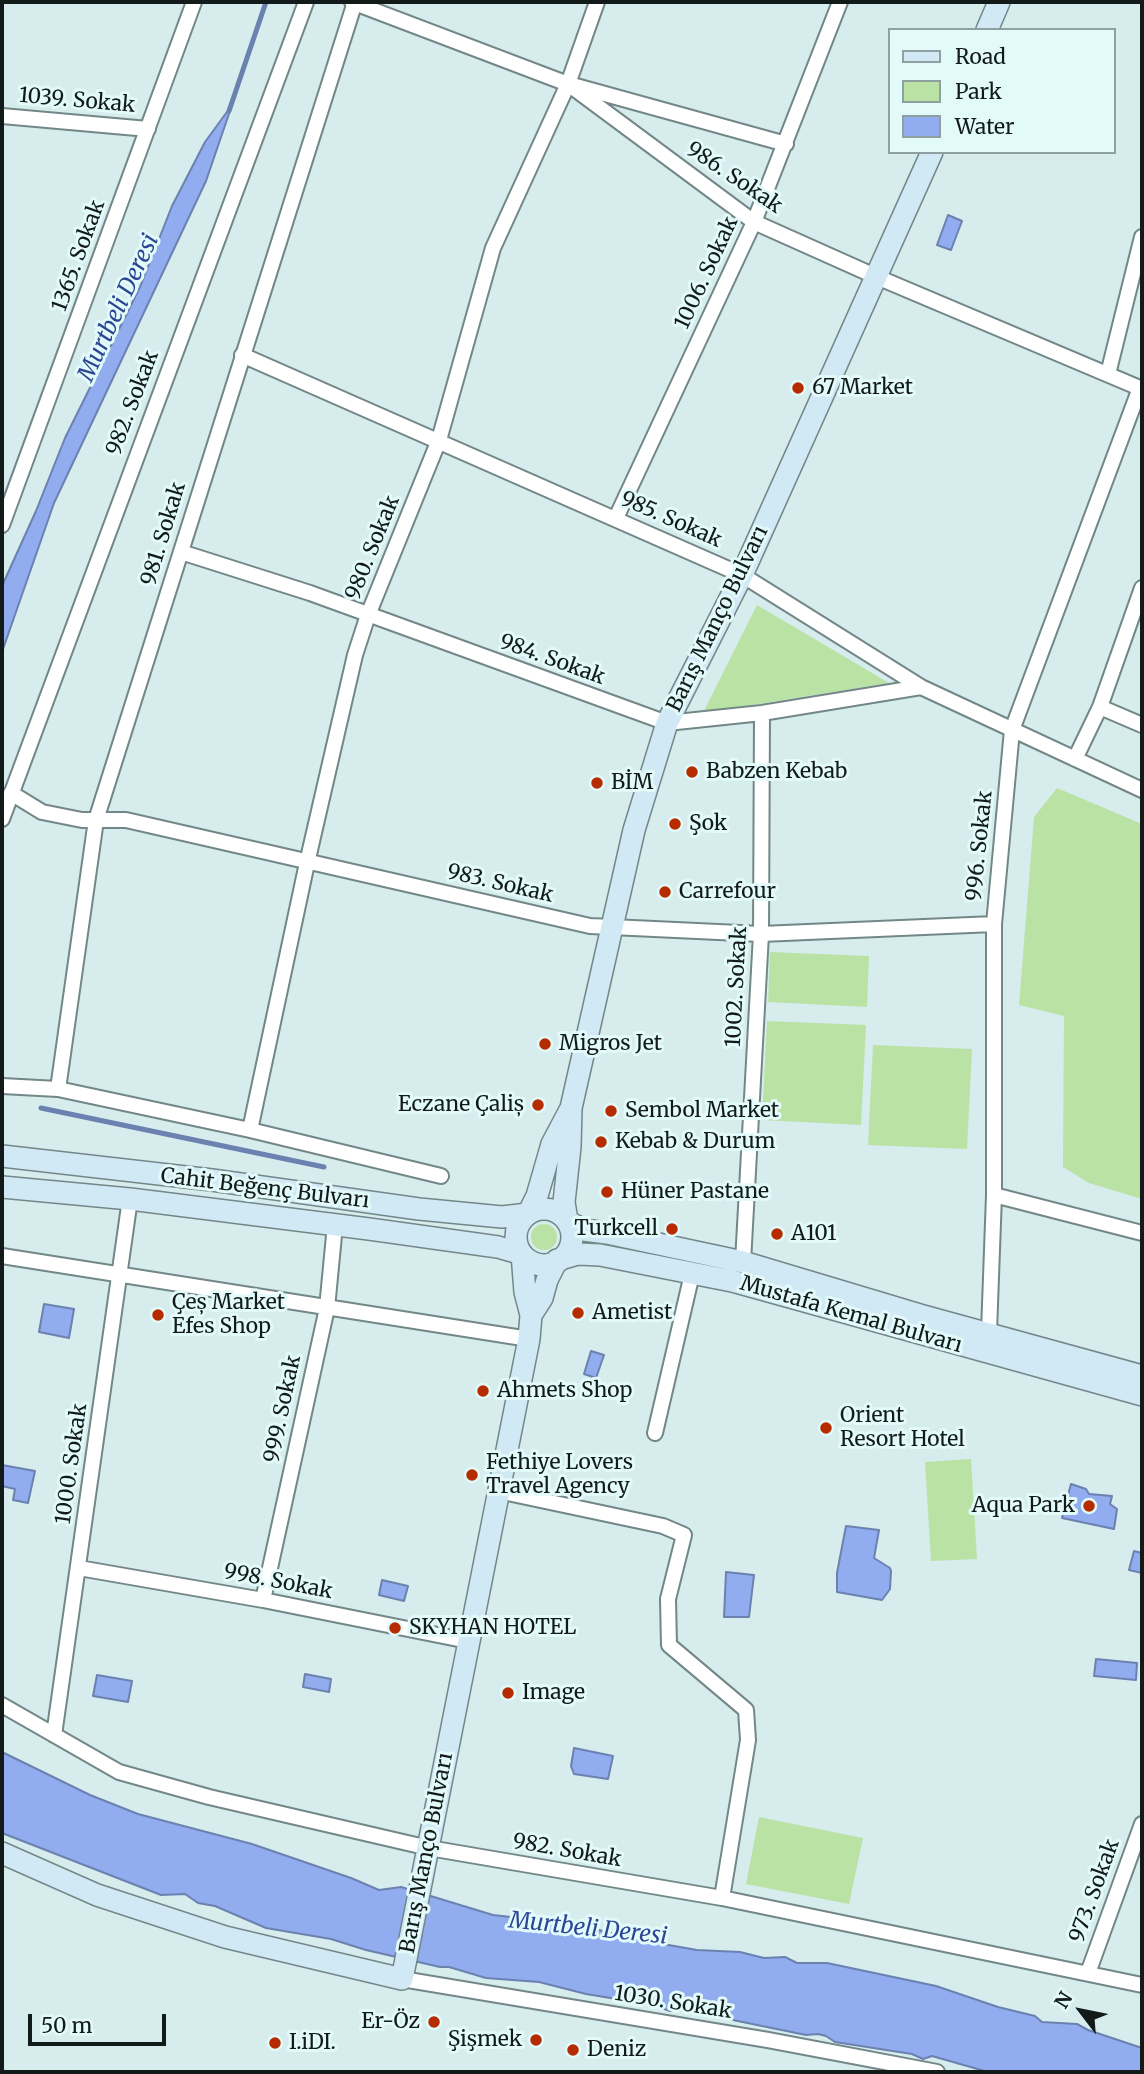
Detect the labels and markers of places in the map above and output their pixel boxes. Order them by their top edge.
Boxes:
place label: 67 Market [812,375,913,401]
marker: 67 Market [790,380,806,396]
place label: Babzen Kebab [706,759,847,785]
marker: Babzen Kebab [684,764,700,780]
place label: BİM [611,770,653,796]
marker: BİM [589,775,605,791]
place label: Şok [689,811,727,837]
marker: Şok [667,816,683,832]
place label: Carrefour [679,879,776,905]
marker: Carrefour [657,884,673,900]
place label: Migros Jet [559,1031,662,1057]
marker: Migros Jet [537,1036,553,1052]
place label: Eczane Çaliș [398,1092,524,1118]
marker: Eczane Çaliș [530,1097,546,1113]
place label: Sembol Market [625,1098,779,1124]
marker: Sembol Market [603,1103,619,1119]
place label: Kebab & Durum [615,1129,775,1155]
marker: Kebab & Durum [593,1134,609,1150]
place label: Hüner Pastane [621,1179,769,1205]
marker: Hüner Pastane [599,1184,615,1200]
place label: Turkcell [574,1216,658,1242]
marker: Turkcell [664,1221,680,1237]
place label: A101 [791,1221,836,1247]
marker: A101 [769,1226,785,1242]
place label: Çeș Market Efes Shop [172,1290,285,1340]
place label: Ametist [592,1300,672,1326]
marker: Ametist [570,1305,586,1321]
marker: Çeș Market Efes Shop [150,1307,166,1323]
place label: Ahmets Shop [497,1378,632,1404]
marker: Ahmets Shop [475,1383,491,1399]
place label: Orient Resort Hotel [840,1403,965,1453]
marker: Orient Resort Hotel [818,1420,834,1436]
place label: Fethiye Lovers Travel Agency [486,1450,633,1500]
marker: Fethiye Lovers Travel Agency [464,1467,480,1483]
place label: Aqua Park [972,1493,1075,1519]
marker: Aqua Park [1081,1498,1097,1514]
place label: SKYHAN HOTEL [409,1615,576,1641]
marker: SKYHAN HOTEL [387,1620,403,1636]
place label: Image [522,1680,585,1706]
marker: Image [500,1685,516,1701]
place label: Er-Öz [361,2009,420,2035]
marker: Er-Öz [426,2014,442,2030]
place label: Şişmek [448,2027,522,2053]
place label: I.iDI. [289,2030,336,2056]
marker: Şişmek [528,2032,544,2048]
marker: I.iDI. [267,2035,283,2051]
place label: Deniz [587,2037,646,2063]
marker: Deniz [565,2042,581,2058]

